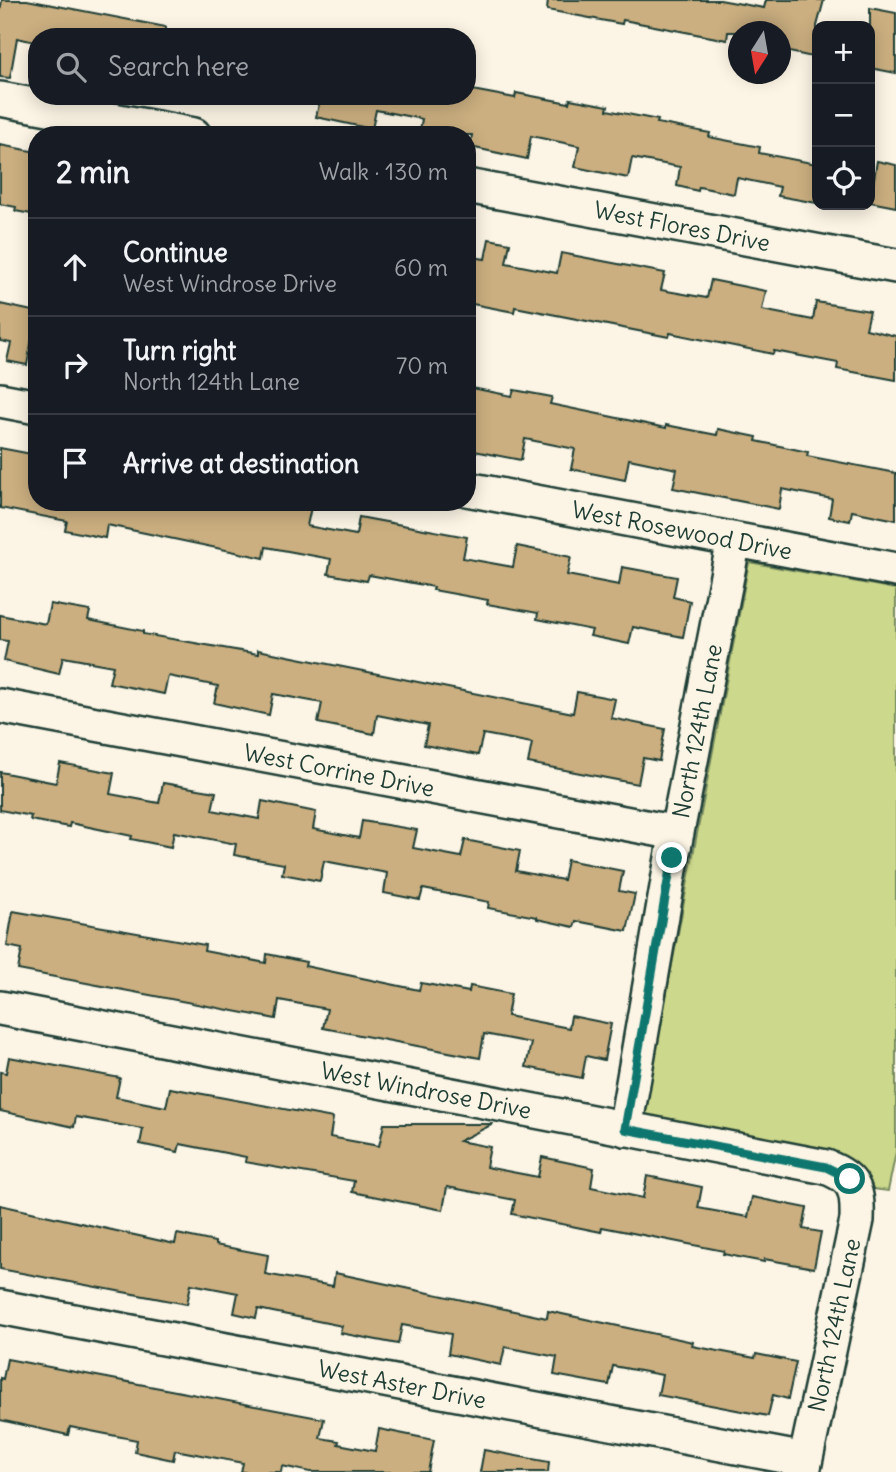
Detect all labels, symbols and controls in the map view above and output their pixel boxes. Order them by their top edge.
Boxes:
north arrow [728,21,791,84]
map controls [812,21,875,210]
button: + [812,21,875,84]
search box [28,28,476,105]
icon: search [52,48,90,86]
text: Search here [108,50,249,83]
button: − [812,84,875,147]
button: locate [812,147,875,210]
text: 2 min [56,153,130,191]
text: Walk · 130 m [319,157,448,186]
street label: West Flores Drive [592,195,772,257]
text: Continue [123,236,228,269]
icon: ahead [56,248,94,286]
text: 60 m [394,253,448,282]
text: West Windrose Drive [123,269,337,298]
text: Turn right [123,334,236,367]
icon: right [56,346,94,384]
text: 70 m [396,351,448,380]
text: North 124th Lane [123,367,300,396]
icon: arrive [56,444,94,482]
text: Arrive at destination [123,447,359,480]
street label: West Rosewood Drive [569,494,795,566]
street label: North 124th Lane [666,641,728,821]
street label: West Corrine Drive [241,737,437,803]
route end [656,842,687,873]
street label: West Windrose Drive [318,1055,534,1125]
route start [834,1163,865,1194]
street label: North 124th Lane [801,1235,867,1415]
street label: West Aster Drive [316,1353,488,1415]

